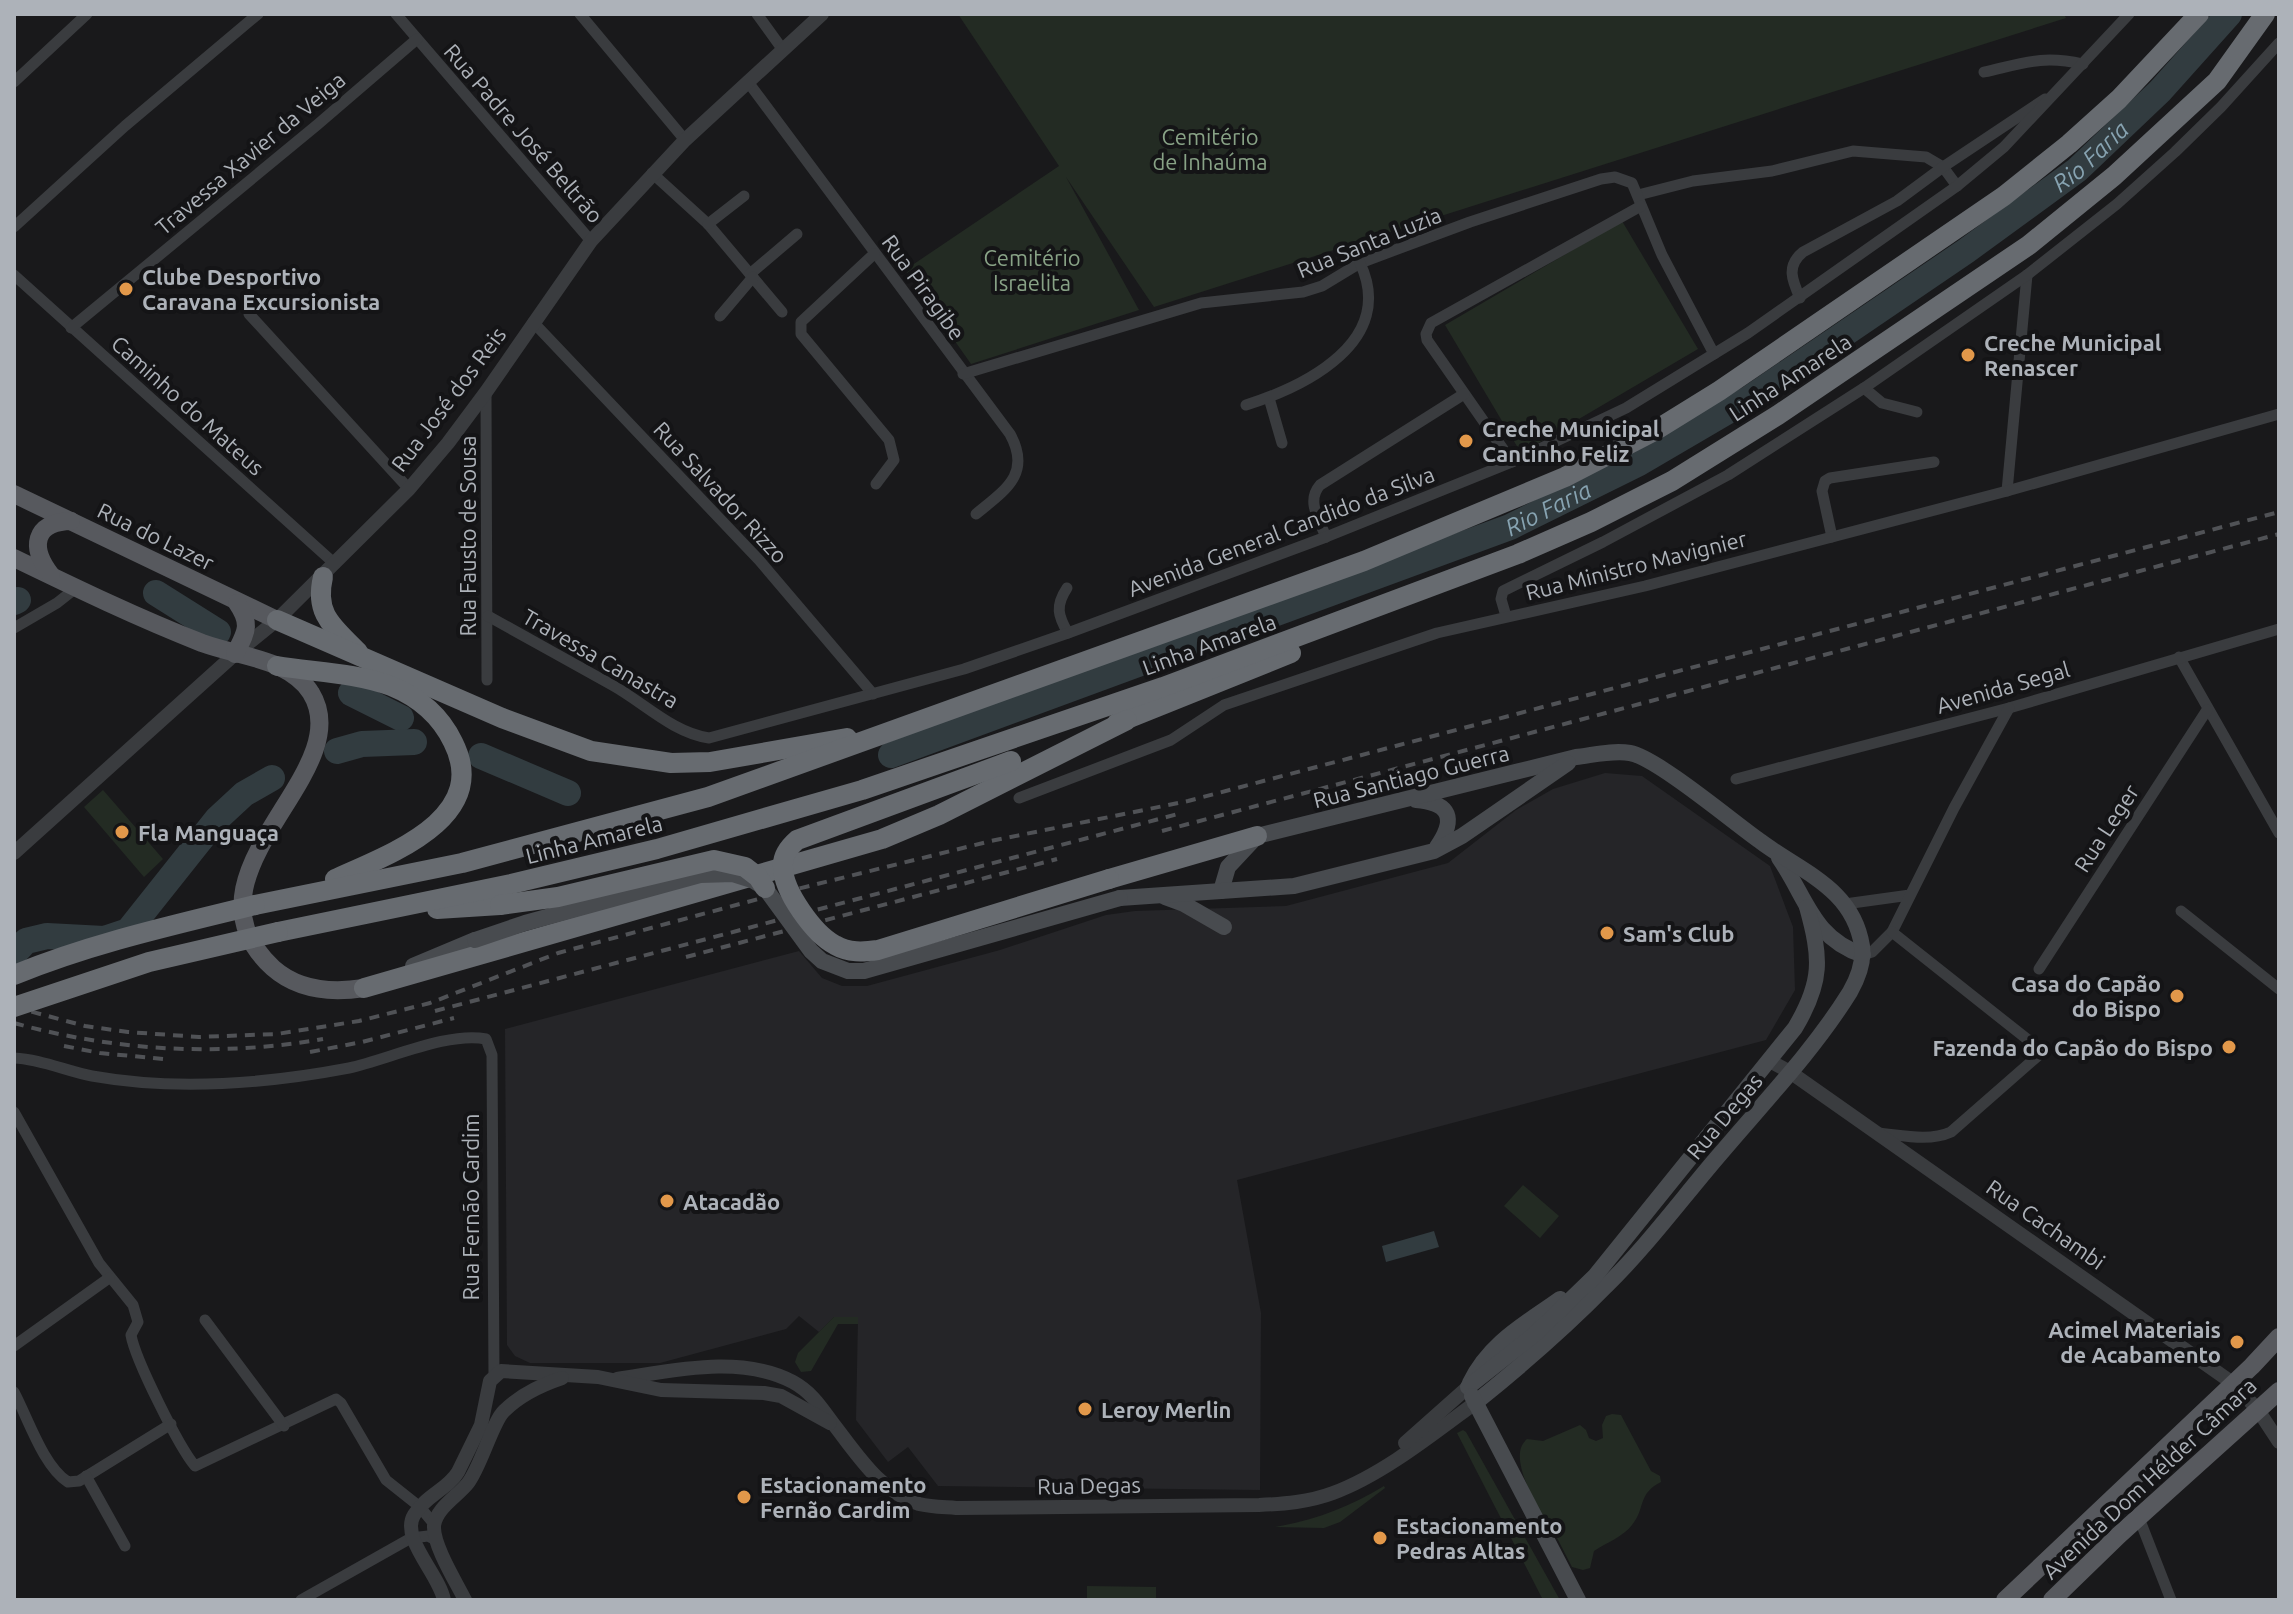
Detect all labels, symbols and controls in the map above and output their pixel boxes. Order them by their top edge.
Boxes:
street label: Rua Padre José Beltrão [440,38,608,228]
street label: Travessa Xavier da Veiga [150,66,350,240]
water label: Rio Faria [2047,115,2134,197]
park label: Cemitério de Inhaúma [1153,124,1267,174]
street label: Rua Santa Luzia [1293,202,1445,282]
street label: Rua Piragibe [878,230,970,344]
park label: Cemitério Israelita [983,245,1081,295]
place label: Clube Desportivo Caravana Excursionista [142,264,380,314]
marker: Clube Desportivo Caravana Excursionista [117,280,135,298]
street label: Rua José dos Reis [386,322,510,476]
street label: Linha Amarela [1724,328,1856,426]
street label: Caminho do Mateus [107,330,269,480]
place label: Creche Municipal Renascer [1984,330,2162,380]
marker: Creche Municipal Renascer [1959,346,1977,364]
street label: Rua Salvador Rizzo [649,416,793,568]
place label: Creche Municipal Cantinho Feliz [1482,416,1660,466]
marker: Creche Municipal Cantinho Feliz [1457,432,1475,450]
street label: Rua Fausto de Sousa [455,435,480,637]
street label: Avenida General Candido da Silva [1124,461,1438,601]
water label: Rio Faria [1501,476,1595,541]
street label: Rua do Lazer [94,497,219,575]
street label: Rua Ministro Mavignier [1523,525,1750,605]
street label: Travessa Canastra [519,603,683,713]
street label: Linha Amarela [1139,608,1279,680]
street label: Avenida Segal [1934,656,2073,718]
street label: Rua Santiago Guerra [1310,740,1512,812]
street label: Rua Leger [2069,779,2144,876]
street label: Linha Amarela [523,810,665,868]
place label: Fla Manguaça [138,820,279,846]
marker: Fla Manguaça [113,823,131,841]
place label: Sam's Club [1623,921,1734,946]
marker: Sam's Club [1598,924,1616,942]
place label: Casa do Capão do Bispo [2011,971,2161,1021]
marker: Casa do Capão do Bispo [2168,987,2186,1005]
place label: Fazenda do Capão do Bispo [1932,1035,2213,1060]
marker: Fazenda do Capão do Bispo [2220,1038,2238,1056]
street label: Rua Degas [1681,1068,1767,1164]
street label: Rua Fernão Cardim [458,1114,483,1300]
street label: Rua Cachambi [1982,1174,2110,1274]
place label: Atacadão [683,1189,780,1214]
marker: Atacadão [658,1192,676,1210]
place label: Acimel Materiais de Acabamento [2048,1317,2221,1367]
marker: Acimel Materiais de Acabamento [2228,1333,2246,1351]
street label: Avenida Dom Hélder Câmara [2037,1372,2261,1584]
place label: Leroy Merlin [1101,1397,1232,1422]
marker: Leroy Merlin [1076,1400,1094,1418]
place label: Estacionamento Fernão Cardim [760,1472,926,1522]
street label: Rua Degas [1037,1472,1141,1498]
marker: Estacionamento Fernão Cardim [735,1488,753,1506]
place label: Estacionamento Pedras Altas [1396,1513,1562,1563]
marker: Estacionamento Pedras Altas [1371,1529,1389,1547]

